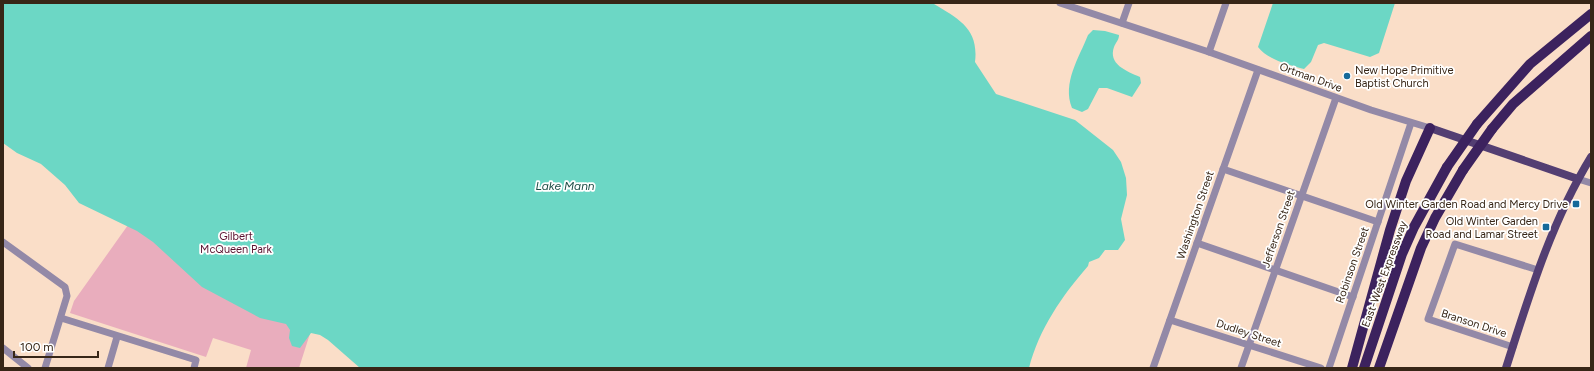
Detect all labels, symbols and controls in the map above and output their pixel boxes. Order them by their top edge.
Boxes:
street label: Ortman Drive [1278,60,1344,95]
place label: New Hope Primitive Baptist Church [1355,64,1453,90]
marker: New Hope Primitive Baptist Church [1342,71,1352,81]
street label: Washington Street [1174,169,1217,261]
water label: Lake Mann [535,179,595,193]
street label: Jefferson Street [1259,189,1298,269]
place label: Old Winter Garden Road and Mercy Drive [1365,198,1568,211]
marker: Old Winter Garden Road and Mercy Drive [1571,199,1581,209]
place label: Old Winter Garden Road and Lamar Street [1426,215,1538,241]
street label: East-West Expressway [1359,219,1410,329]
marker: Old Winter Garden Road and Lamar Street [1541,222,1551,232]
street label: Robinson Street [1333,225,1372,305]
park label: Gilbert McQueen Park [200,230,273,256]
street label: Branson Drive [1440,307,1508,340]
street label: Dudley Street [1215,317,1283,350]
scale bar [14,333,98,359]
text: 100 m [20,340,54,354]

